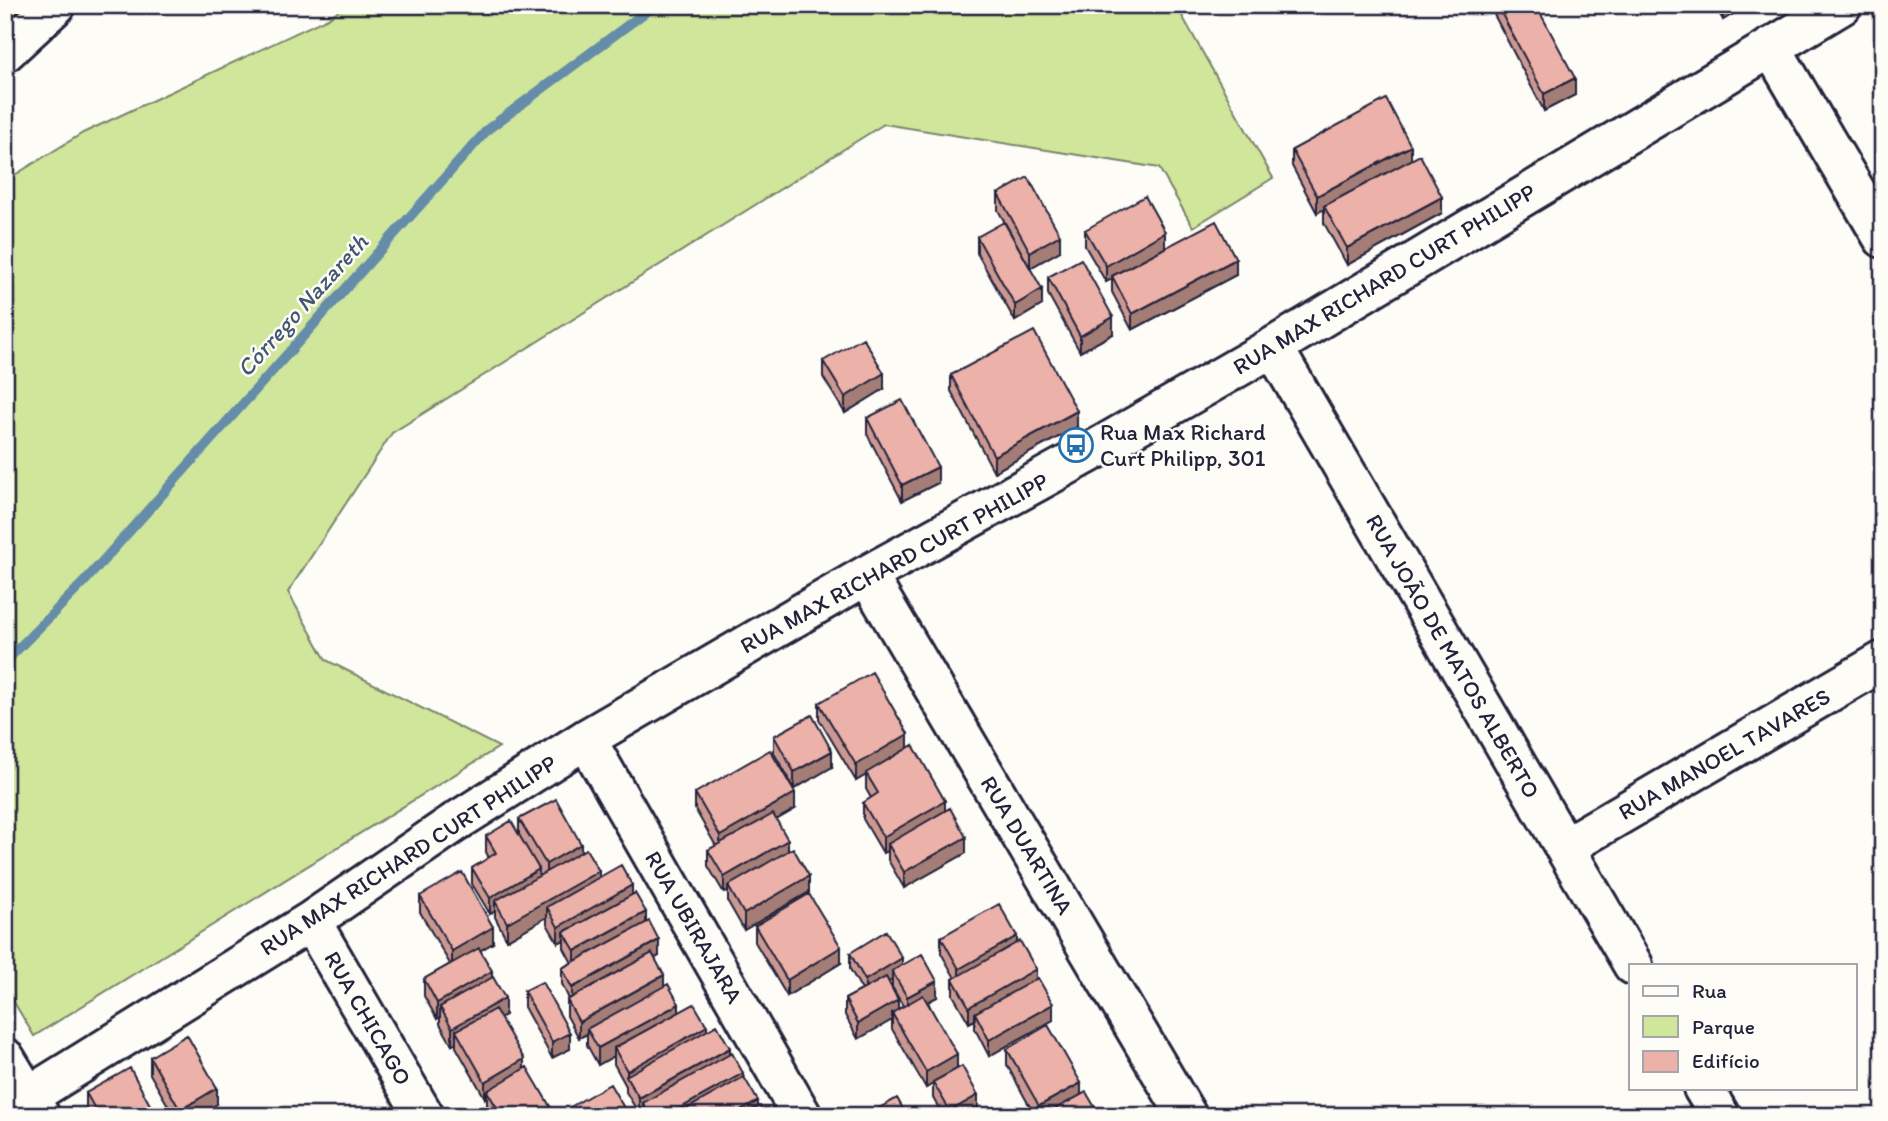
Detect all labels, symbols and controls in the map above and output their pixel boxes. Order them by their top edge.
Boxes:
street label: RUA MAX RICHARD CURT PHILIPP [1228,177,1540,381]
water label: Córrego Nazareth [230,227,375,382]
place label: Rua Max Richard Curt Philipp, 301 [1100,418,1266,472]
bus stop icon: Rua Max Richard Curt Philipp, 301 [1057,426,1095,464]
street label: RUA MAX RICHARD CURT PHILIPP [735,466,1053,660]
street label: RUA JOÃO DE MATOS ALBERTO [1360,509,1546,803]
street label: RUA MANOEL TAVARES [1613,682,1835,826]
street label: RUA MAX RICHARD CURT PHILIPP [255,749,561,961]
street label: RUA DUARTINA [975,771,1080,920]
street label: RUA UBIRAJARA [639,846,749,1008]
street label: RUA CHICAGO [318,946,418,1090]
legend [1629,964,1856,1090]
text: Rua [1692,978,1727,1003]
text: Parque [1692,1014,1755,1039]
text: Edifício [1692,1048,1760,1073]

